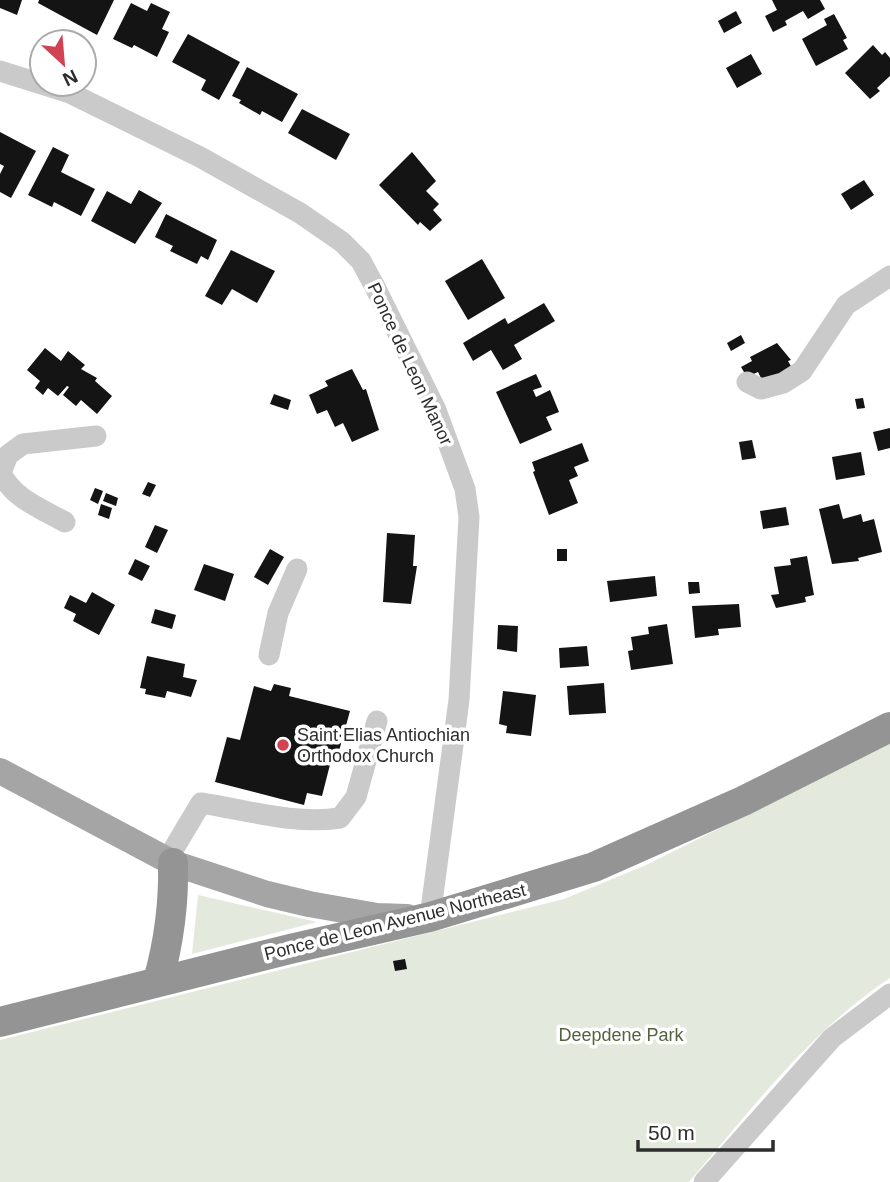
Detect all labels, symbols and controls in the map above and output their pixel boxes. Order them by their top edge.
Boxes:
north arrow [28,28,98,98]
text: N [59,65,81,90]
street label: Ponce de Leon Manor [364,280,456,448]
place label: Saint Elias Antiochian Orthodox Church [297,725,470,766]
marker: Saint Elias Antiochian Orthodox Church [275,737,291,753]
street label: Ponce de Leon Avenue Northeast [262,880,528,964]
park label: Deepdene Park [558,1025,685,1045]
scale bar [638,1108,773,1152]
text: 50 m [648,1121,695,1144]

